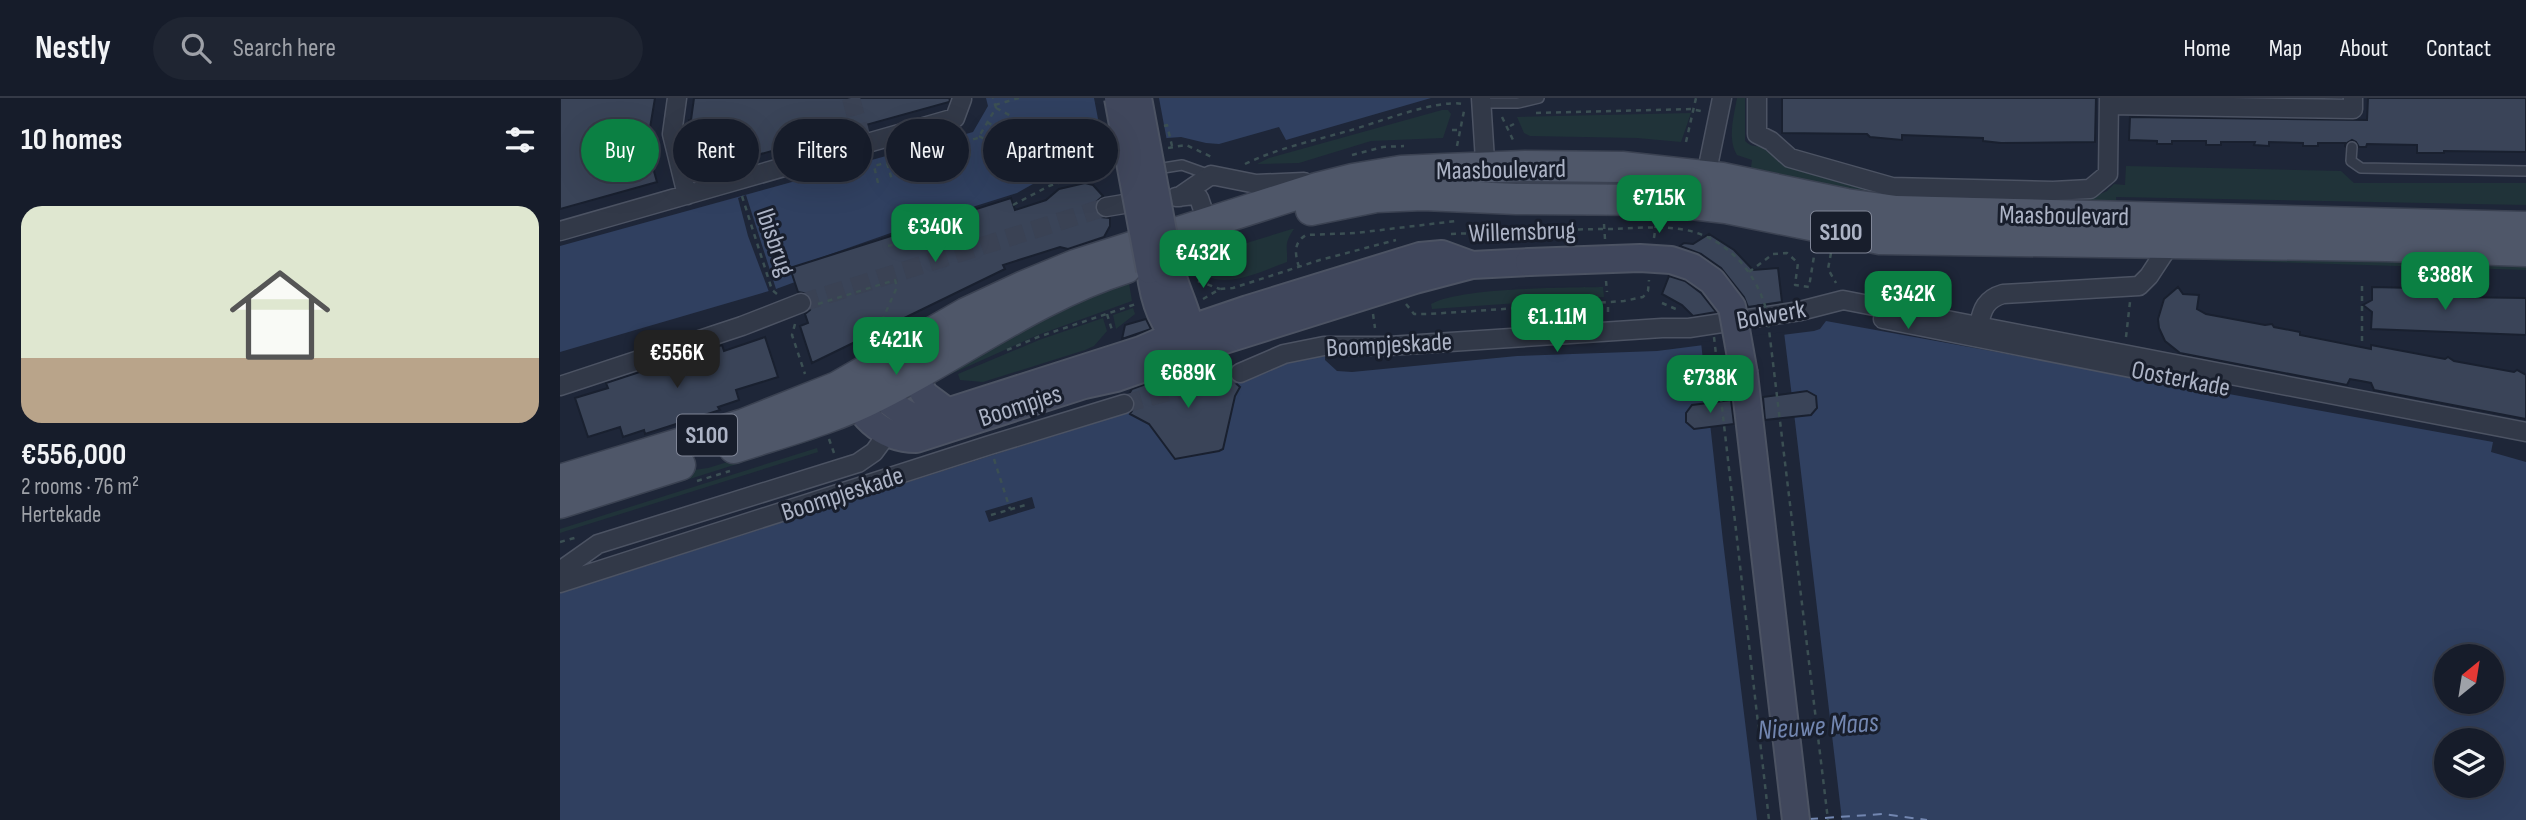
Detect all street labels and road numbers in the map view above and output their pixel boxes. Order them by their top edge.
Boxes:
street label: Maasboulevard [1436,154,1566,187]
street label: Maasboulevard [1999,200,2129,233]
street label: Ibisbrug [749,204,801,280]
road number: S100 [1811,212,1871,252]
street label: Willemsbrug [1468,215,1576,250]
street label: Bolwerk [1734,294,1808,337]
street label: Boompjeskade [1325,327,1453,364]
street label: Oosterkade [2129,355,2233,404]
street label: Boompjes [975,379,1066,434]
road number: S100 [677,414,737,456]
street label: Boompjeskade [778,460,907,529]

